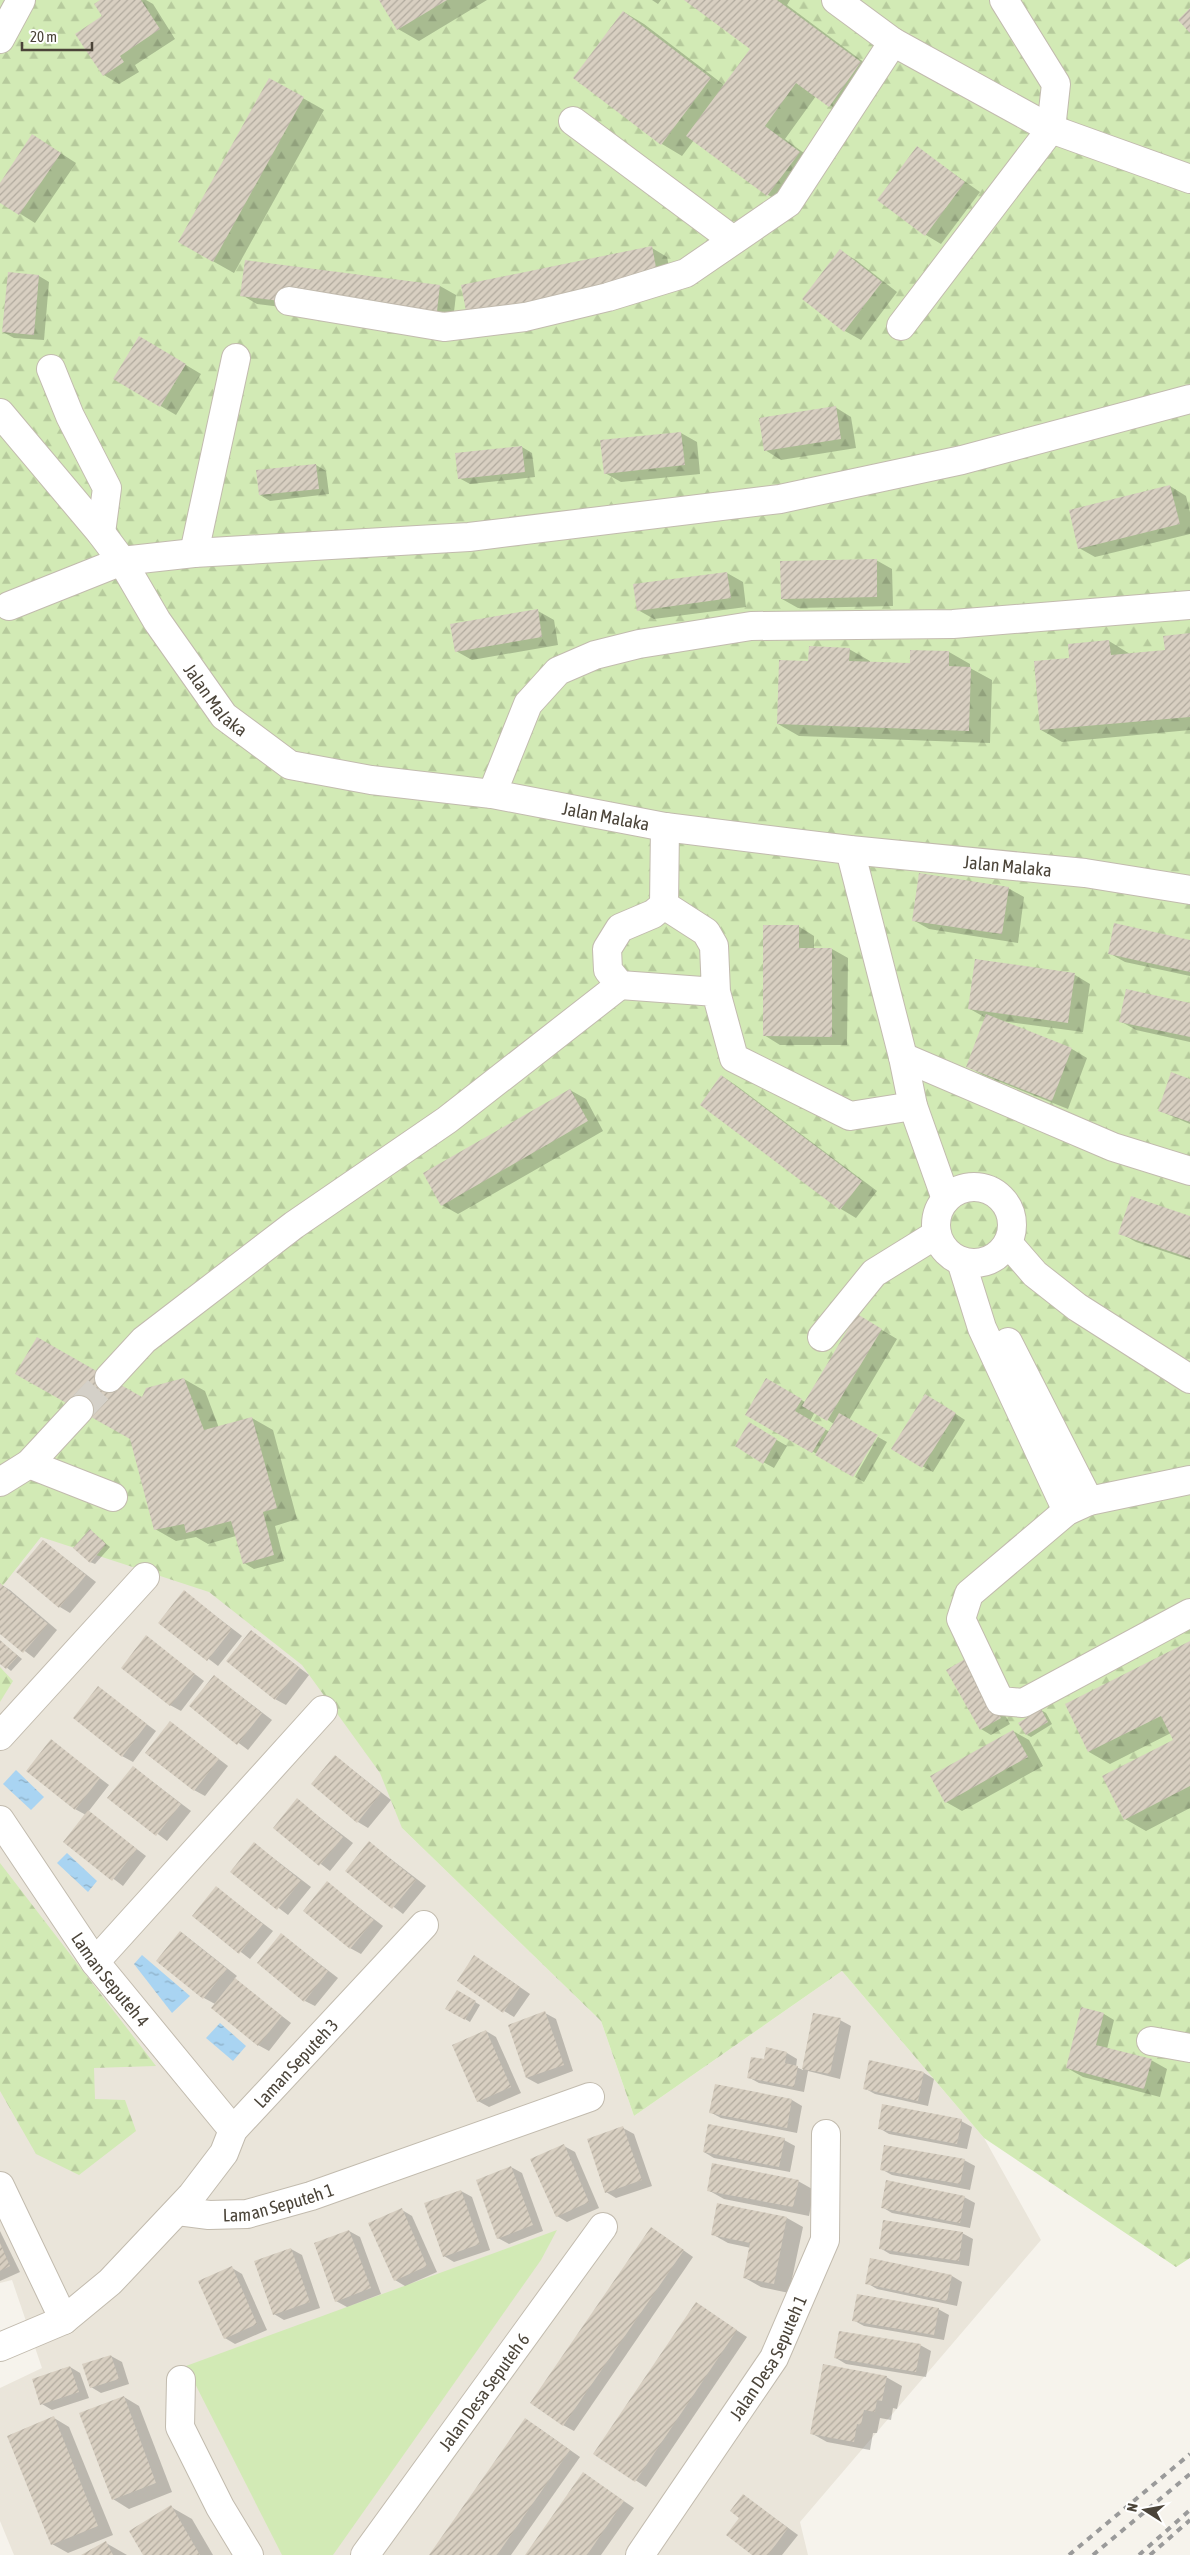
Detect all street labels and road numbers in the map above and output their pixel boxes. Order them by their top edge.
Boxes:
street label: Jalan Malaka [180,659,252,740]
street label: Jalan Malaka [561,797,651,834]
street label: Jalan Malaka [963,851,1053,880]
street label: Laman Seputeh 4 [68,1928,154,2031]
street label: Laman Seputeh 3 [249,2014,342,2112]
street label: Laman Seputeh 1 [223,2178,336,2225]
street label: Jalan Desa Seputeh 1 [725,2292,810,2424]
street label: Jalan Desa Seputeh 6 [434,2329,533,2454]

